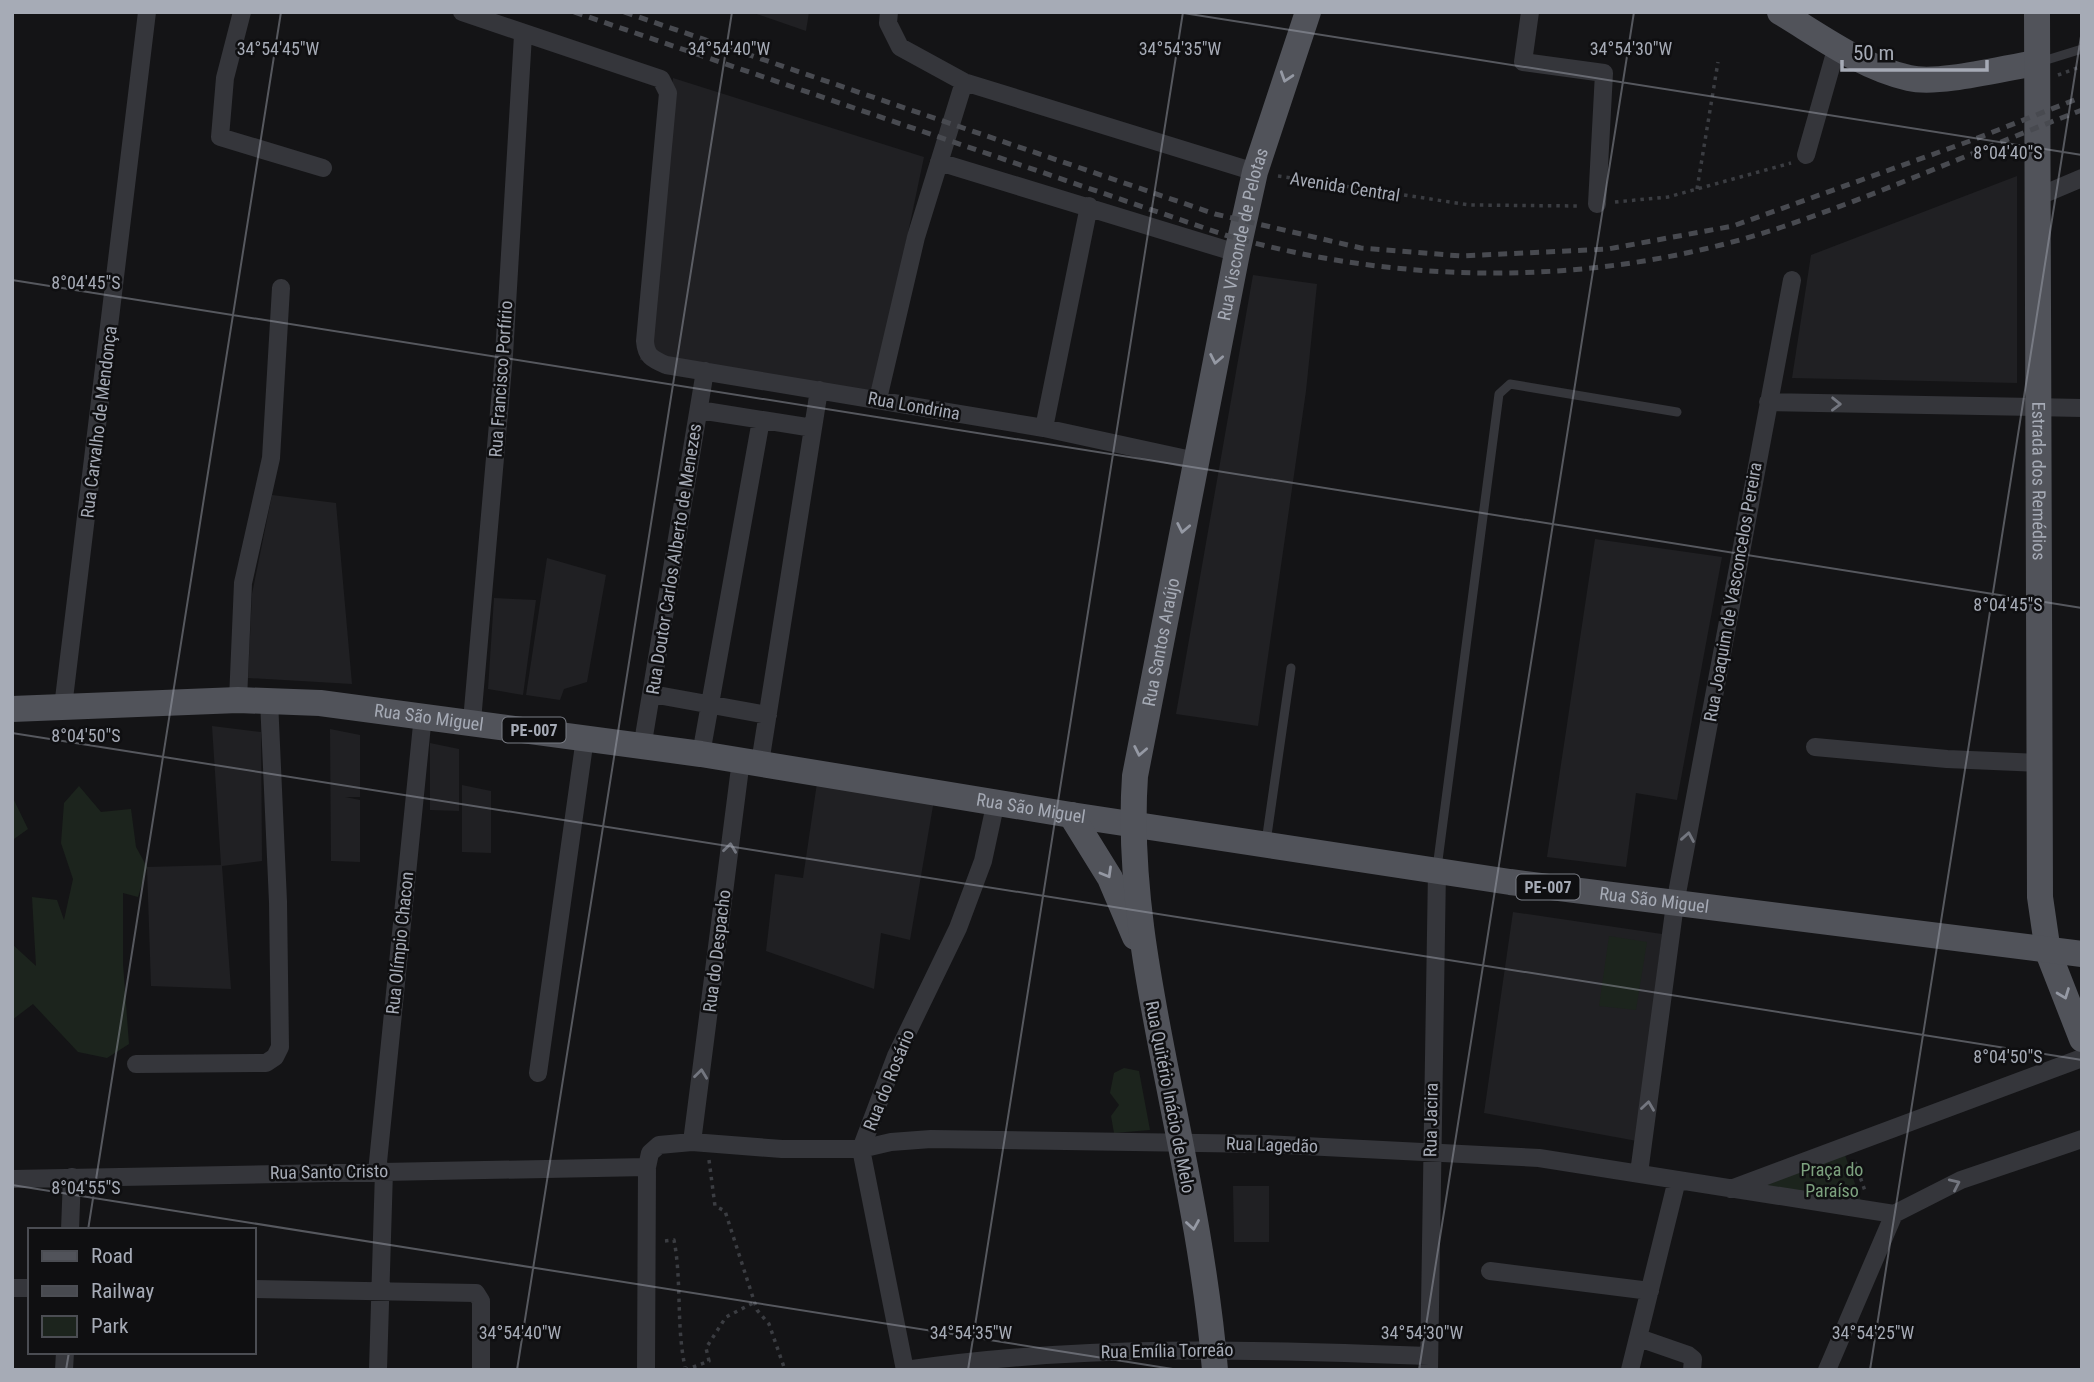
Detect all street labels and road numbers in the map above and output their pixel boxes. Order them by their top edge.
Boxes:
street label: Rua Visconde de Pelotas [1213,145,1272,322]
street label: Avenida Central [1289,167,1402,206]
street label: Rua Francisco Porfírio [485,300,516,458]
street label: Rua Carvalho de Mendonça [76,325,121,519]
street label: Rua Londrina [866,387,962,424]
street label: Estrada dos Remédios [2028,402,2050,560]
street label: Rua Doutor Carlos Alberto de Menezes [642,422,705,696]
street label: Rua Joaquim de Vasconcelos Pereira [1699,461,1766,723]
street label: Rua Santos Araújo [1138,576,1183,708]
street label: Rua São Miguel [373,699,485,735]
road number: PE-007 [503,718,566,743]
street label: Rua São Miguel [975,789,1087,827]
street label: Rua Olímpio Chacon [382,870,417,1015]
road number: PE-007 [1516,874,1580,900]
street label: Rua São Miguel [1598,882,1710,917]
street label: Rua do Despacho [699,888,734,1014]
street label: Rua Quitério Inácio de Melo [1142,999,1199,1195]
street label: Rua do Rosário [859,1026,918,1133]
street label: Rua Jacira [1419,1083,1442,1157]
street label: Rua Lagedão [1226,1132,1318,1157]
street label: Rua Santo Cristo [270,1160,388,1183]
street label: Rua Emília Torreão [1100,1339,1234,1362]

